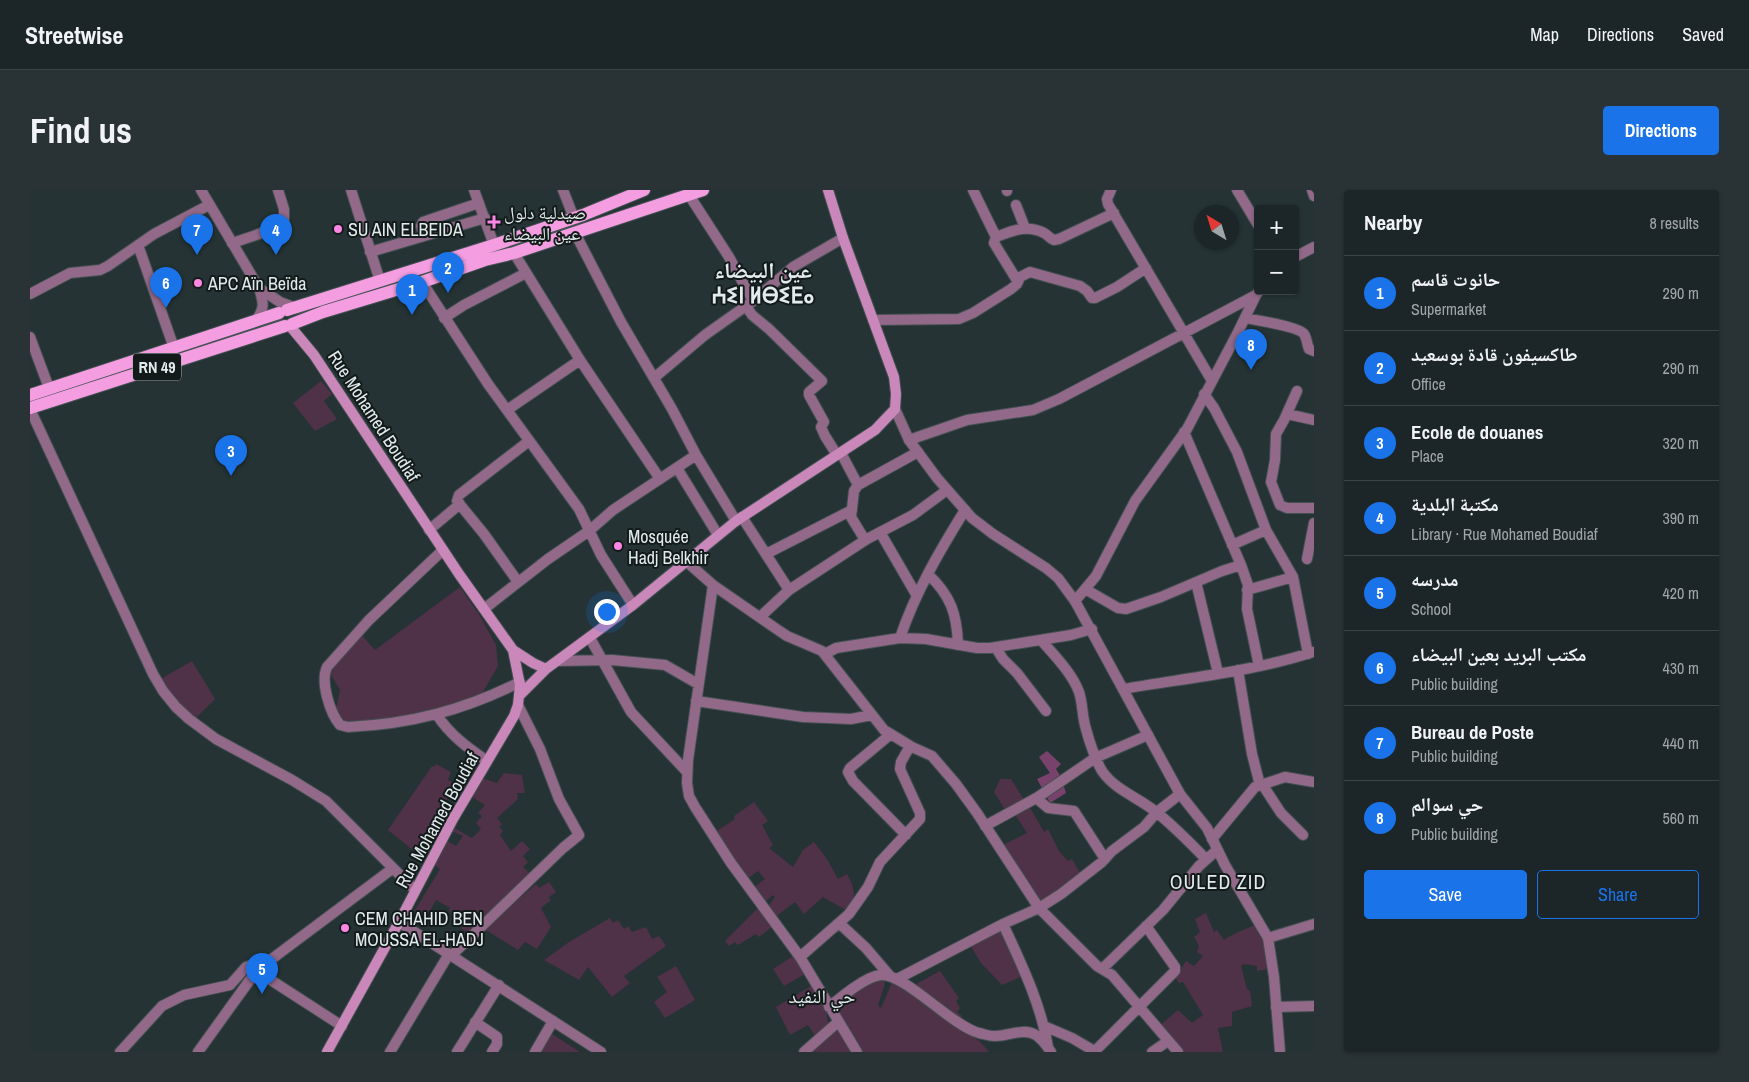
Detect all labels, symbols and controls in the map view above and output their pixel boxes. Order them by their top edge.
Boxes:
text: Streetwise [25,19,123,51]
text: Map [1530,22,1559,47]
text: Directions [1587,22,1654,47]
text: Saved [1682,22,1724,47]
button: Directions [1603,106,1719,155]
text: Find us [30,107,132,154]
place label: صيدلية دلول عين البيضاء [504,200,586,246]
north arrow [1194,205,1239,250]
map controls [1254,205,1299,295]
button: + [1254,205,1299,250]
text: Nearby [1364,208,1422,237]
text: 8 results [1649,212,1699,234]
pin: 7 [181,214,213,255]
pin: 4 [260,214,292,255]
marker: صيدلية دلول عين البيضاء [488,216,500,228]
place label: SU AIN ELBEIDA [348,217,463,242]
marker: SU AIN ELBEIDA [332,223,344,235]
button: − [1254,250,1299,295]
pin: 2 [432,252,464,293]
district label: عين البيضاء ⵄⵉⵏ ⵍⴱⵉⴹⴰ [712,255,814,310]
text: حانوت قاسم [1411,266,1500,292]
pin: 6 [150,267,182,308]
place label: APC Aïn Beïda [207,271,306,296]
pin: 1 [396,274,428,315]
marker: APC Aïn Beïda [192,277,204,289]
text: 1 [1376,282,1384,304]
text: 290 m [1663,282,1699,304]
text: Supermarket [1411,298,1486,320]
pin: 8 [1235,329,1267,370]
text: طاكسيفون قادة بوسعيد [1411,341,1578,367]
street label: Rue Mohamed Boudiaf [322,346,426,487]
road number: RN 49 [133,353,181,380]
text: 2 [1376,357,1384,379]
text: 290 m [1663,357,1699,379]
text: Office [1411,373,1446,395]
text: Ecole de douanes [1411,419,1544,445]
text: 3 [1376,432,1384,454]
text: 320 m [1663,432,1699,454]
pin: 3 [215,435,247,476]
text: Place [1411,445,1444,467]
text: مكتبة البلدية [1411,491,1499,517]
text: 4 [1376,507,1384,529]
text: 390 m [1663,507,1699,529]
text: Library · Rue Mohamed Boudiaf [1411,523,1598,545]
place label: Mosquée Hadj Belkhir [628,524,708,570]
marker: Mosquée Hadj Belkhir [612,540,624,552]
text: مدرسه [1411,566,1459,592]
text: 5 [1376,582,1384,604]
text: 420 m [1663,582,1699,604]
text: School [1411,598,1451,620]
your location [594,599,620,625]
text: مكتب البريد بعين البيضاء [1411,641,1587,667]
text: 6 [1376,657,1384,679]
text: 430 m [1663,657,1699,679]
text: Public building [1411,673,1498,695]
text: Bureau de Poste [1411,719,1534,745]
text: 7 [1376,732,1384,754]
text: 440 m [1663,732,1699,754]
text: Public building [1411,745,1498,767]
street label: Rue Mohamed Boudiaf [389,747,485,892]
text: حي سوالم [1411,791,1483,817]
text: 8 [1376,807,1384,829]
text: 560 m [1663,807,1699,829]
text: Public building [1411,823,1498,845]
district label: OULED ZID [1170,868,1266,895]
button: Save [1364,870,1527,919]
button: Share [1537,870,1699,919]
place label: CEM CHAHID BEN MOUSSA EL-HADJ [355,906,484,952]
marker: CEM CHAHID BEN MOUSSA EL-HADJ [339,922,351,934]
pin: 5 [246,953,278,994]
district label: حي النفيد [789,983,855,1012]

